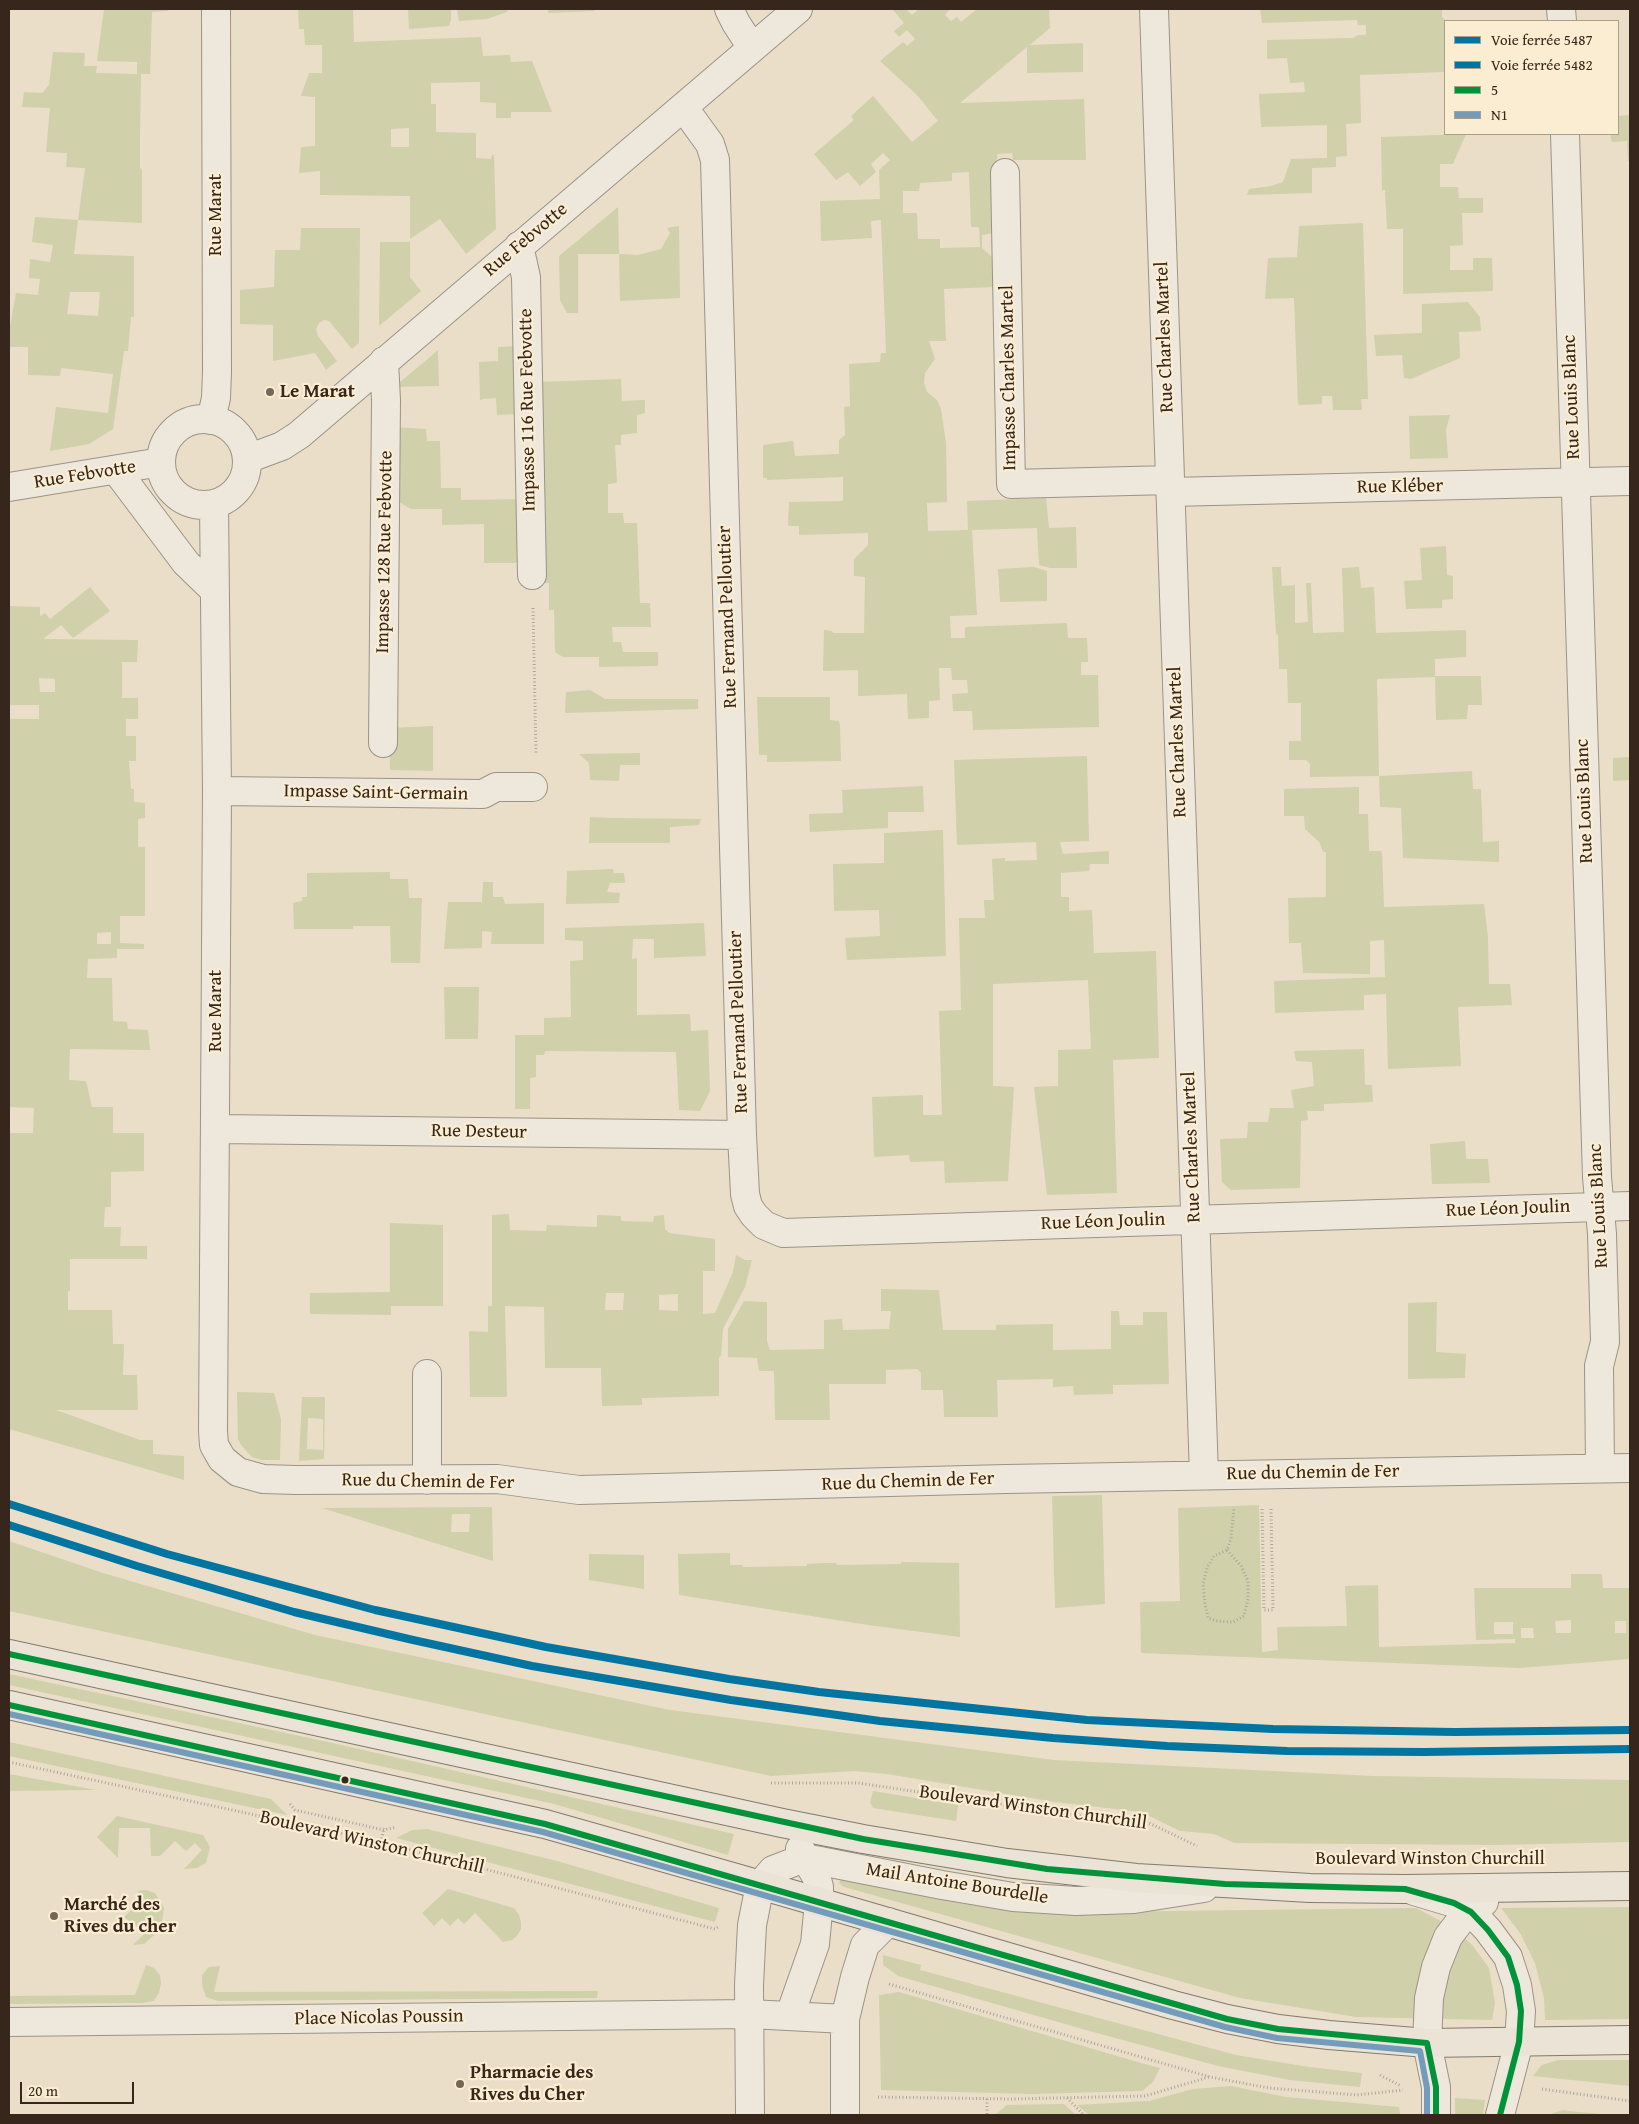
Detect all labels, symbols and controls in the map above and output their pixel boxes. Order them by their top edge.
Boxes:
legend [1444,20,1619,135]
text: Voie ferrée 5487 [1491,29,1593,50]
text: Voie ferrée 5482 [1491,54,1593,75]
text: 5 [1491,79,1498,100]
text: N1 [1491,104,1508,125]
street label: Rue Marat [205,174,227,256]
street label: Rue Febvotte [479,198,573,282]
street label: Rue Charles Martel [1151,261,1179,413]
street label: Impasse Charles Martel [996,285,1022,471]
street label: Impasse 116 Rue Febvotte [515,308,541,512]
street label: Rue Louis Blanc [1558,334,1586,460]
place label: Le Marat [280,381,355,403]
marker: Le Marat [264,386,276,398]
street label: Impasse 128 Rue Febvotte [372,450,398,654]
street label: Rue Febvotte [32,456,138,494]
street label: Rue Kléber [1357,475,1443,499]
street label: Rue Fernand Pelloutier [713,525,743,709]
street label: Rue Charles Martel [1164,666,1192,818]
street label: Rue Louis Blanc [1571,738,1599,864]
street label: Impasse Saint-Germain [283,780,469,806]
street label: Rue Fernand Pelloutier [724,930,754,1114]
street label: Rue Marat [205,970,227,1052]
street label: Rue Charles Martel [1178,1071,1206,1223]
street label: Rue Desteur [431,1120,527,1144]
street label: Rue Louis Blanc [1584,1143,1614,1269]
street label: Rue Léon Joulin [1445,1195,1571,1223]
street label: Rue Léon Joulin [1040,1208,1166,1236]
street label: Rue du Chemin de Fer [1226,1460,1400,1486]
street label: Rue du Chemin de Fer [821,1468,995,1496]
street label: Rue du Chemin de Fer [341,1469,515,1495]
unlabelled marker [340,1775,350,1785]
street label: Boulevard Winston Churchill [918,1781,1148,1835]
street label: Boulevard Winston Churchill [258,1806,486,1880]
street label: Boulevard Winston Churchill [1315,1848,1545,1870]
street label: Mail Antoine Bourdelle [864,1858,1050,1910]
place label: Marché des Rives du cher [64,1894,176,1938]
marker: Marché des Rives du cher [48,1910,60,1922]
street label: Place Nicolas Poussin [294,2005,464,2031]
place label: Pharmacie des Rives du Cher [470,2062,593,2106]
scale bar [22,2072,136,2104]
marker: Pharmacie des Rives du Cher [454,2078,466,2090]
text: 20 m [28,2080,58,2101]

